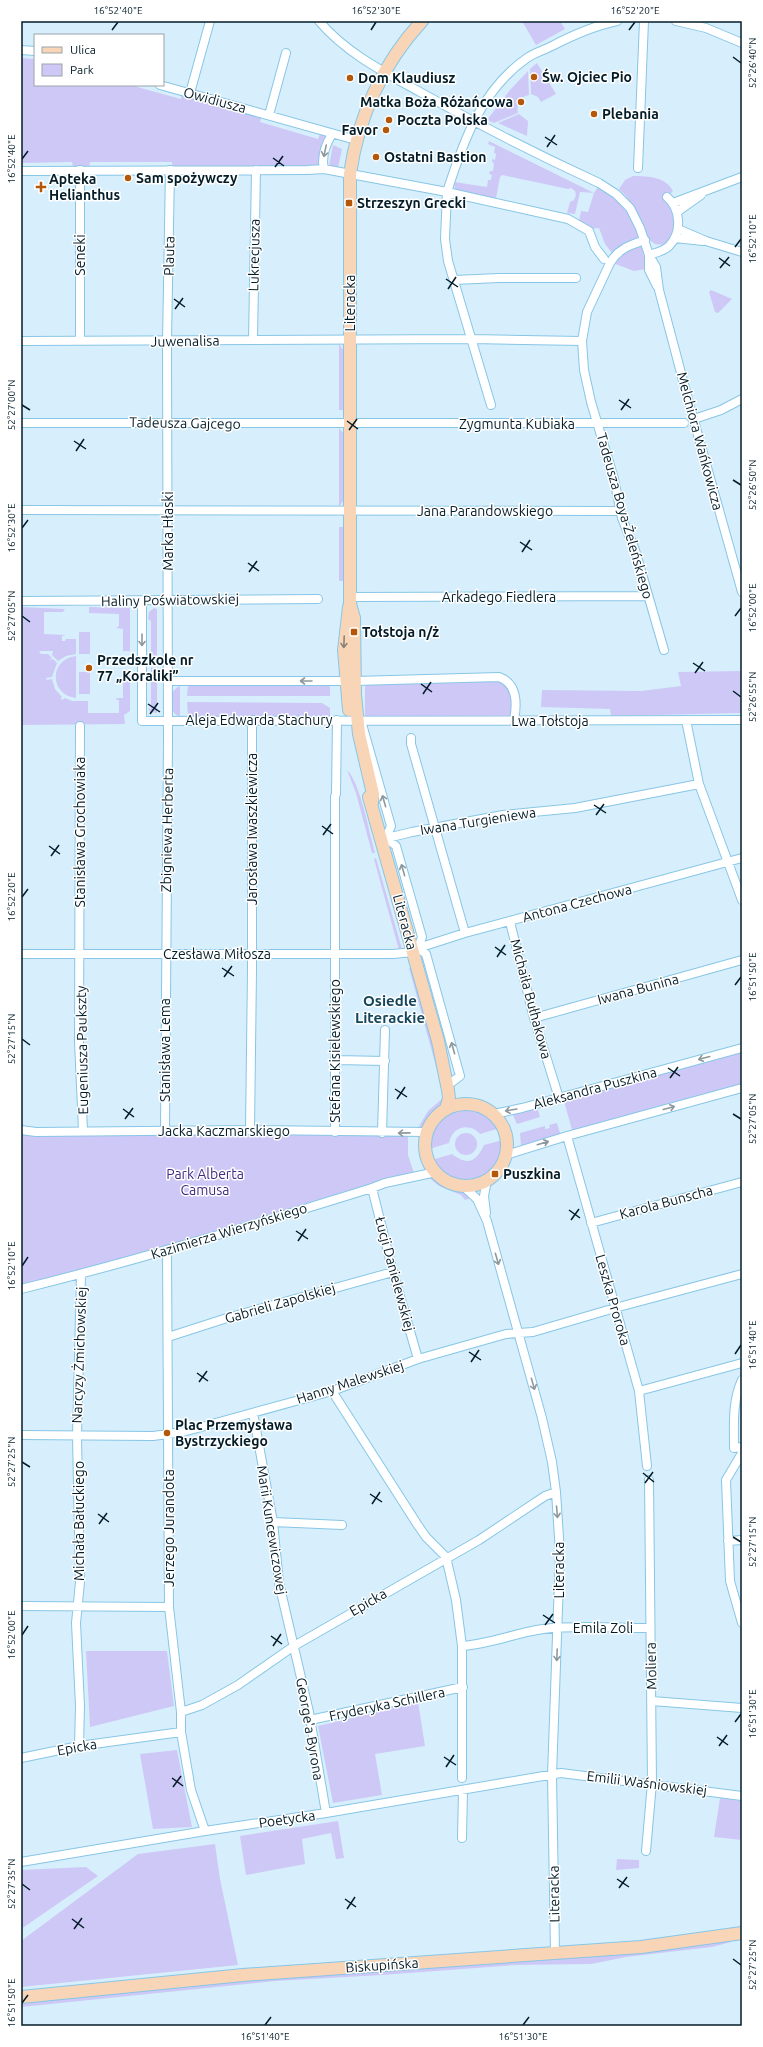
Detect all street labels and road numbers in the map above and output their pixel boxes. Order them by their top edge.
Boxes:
street label: Owidiusza [182,84,248,116]
street label: Lukrecjusza [245,218,263,292]
street label: Seneki [72,234,88,276]
street label: Plauta [161,236,177,276]
street label: Literacka [342,275,358,331]
street label: Juwenalisa [150,332,220,350]
street label: Melchiora Wańkowicza [674,370,726,512]
street label: Tadeusza Gajcego [129,414,241,432]
street label: Zygmunta Kubiaka [459,416,575,432]
street label: Tadeusza Boya-Żeleńskiego [594,431,656,601]
street label: Marka Hłaski [160,491,176,571]
street label: Jana Parandowskiego [417,503,553,519]
street label: Arkadego Fiedlera [442,589,556,605]
street label: Haliny Poświatowskiej [101,591,239,609]
street label: Aleja Edwarda Stachury [185,712,333,728]
street label: Lwa Tołstoja [511,713,589,729]
street label: Jarosława Iwaszkiewicza [244,753,260,905]
street label: Stanisława Grochowiaka [72,757,88,907]
street label: Zbigniewa Herberta [158,768,176,892]
street label: Iwana Turgieniewa [419,804,537,838]
street label: Antona Czechowa [521,881,633,925]
street label: Literacka [390,892,420,952]
street label: Michaiła Bułhakowa [507,937,555,1061]
street label: Czesława Miłosza [163,946,271,962]
street label: Iwana Bunina [596,970,680,1008]
street label: Stefana Kisielewskiego [327,979,343,1123]
street label: Eugeniusza Paukszty [73,985,91,1115]
street label: Stanisława Lema [157,998,173,1102]
street label: Aleksandra Puszkina [531,1064,659,1112]
street label: Jacka Kaczmarskiego [158,1123,290,1139]
street label: Karola Bunscha [618,1182,714,1222]
street label: Kazimierza Wierzyńskiego [149,1200,309,1262]
street label: Łucji Danielewskiej [372,1215,418,1333]
street label: Leszka Proroka [592,1252,634,1348]
street label: Gabrieli Zapolskiej [223,1280,337,1326]
street label: Narcyzy Żmichowskiej [69,1286,89,1424]
street label: Hanny Malewskiej [294,1357,406,1407]
street label: Michała Bałuckiego [71,1461,87,1581]
street label: Marii Kuncewiczowej [254,1464,290,1596]
street label: Jerzego Jurandota [161,1469,177,1587]
street label: Literacka [551,1542,567,1598]
street label: Epicka [347,1585,389,1619]
street label: Emila Zoli [573,1620,633,1636]
street label: Moliera [643,1642,659,1690]
street label: George'a Byrona [293,1676,327,1782]
street label: Fryderyka Schillera [328,1684,446,1724]
street label: Epicka [56,1736,98,1758]
street label: Emilii Waśniowskiej [586,1768,708,1798]
street label: Poetycka [258,1807,316,1831]
street label: Literacka [546,1865,562,1923]
street label: Biskupińska [345,1954,419,1976]

